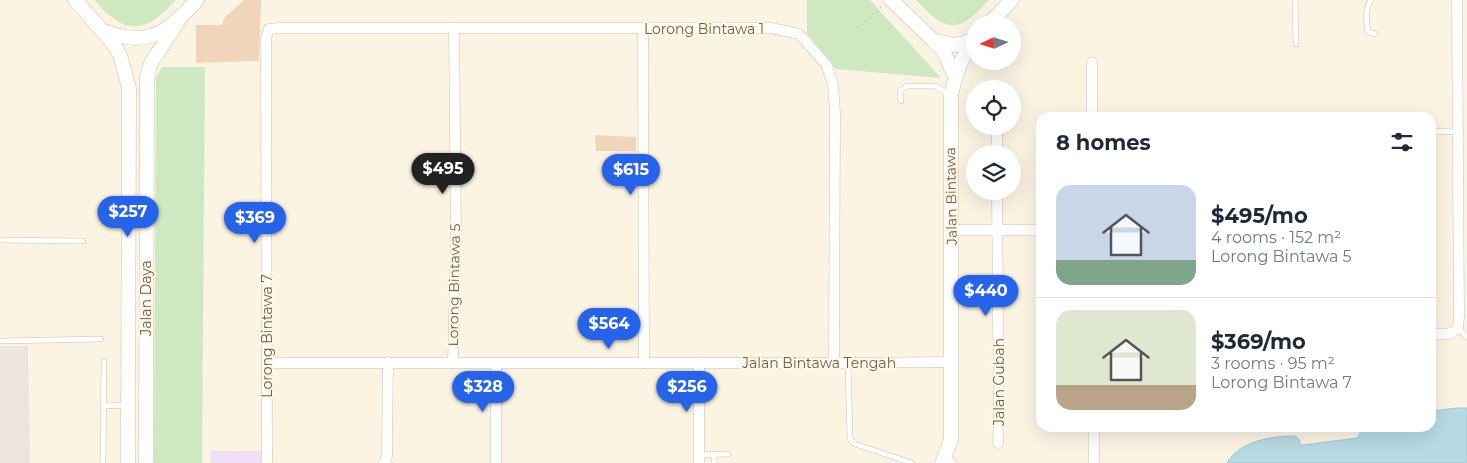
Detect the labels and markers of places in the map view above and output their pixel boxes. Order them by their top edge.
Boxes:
pin: $495 [413,152,473,195]
pin: $615 [601,154,661,196]
pin: $257 [98,196,158,238]
pin: $369 [225,202,285,244]
pin: $440 [956,274,1016,317]
pin: $564 [579,308,639,350]
pin: $328 [453,370,513,413]
pin: $256 [657,370,717,413]

